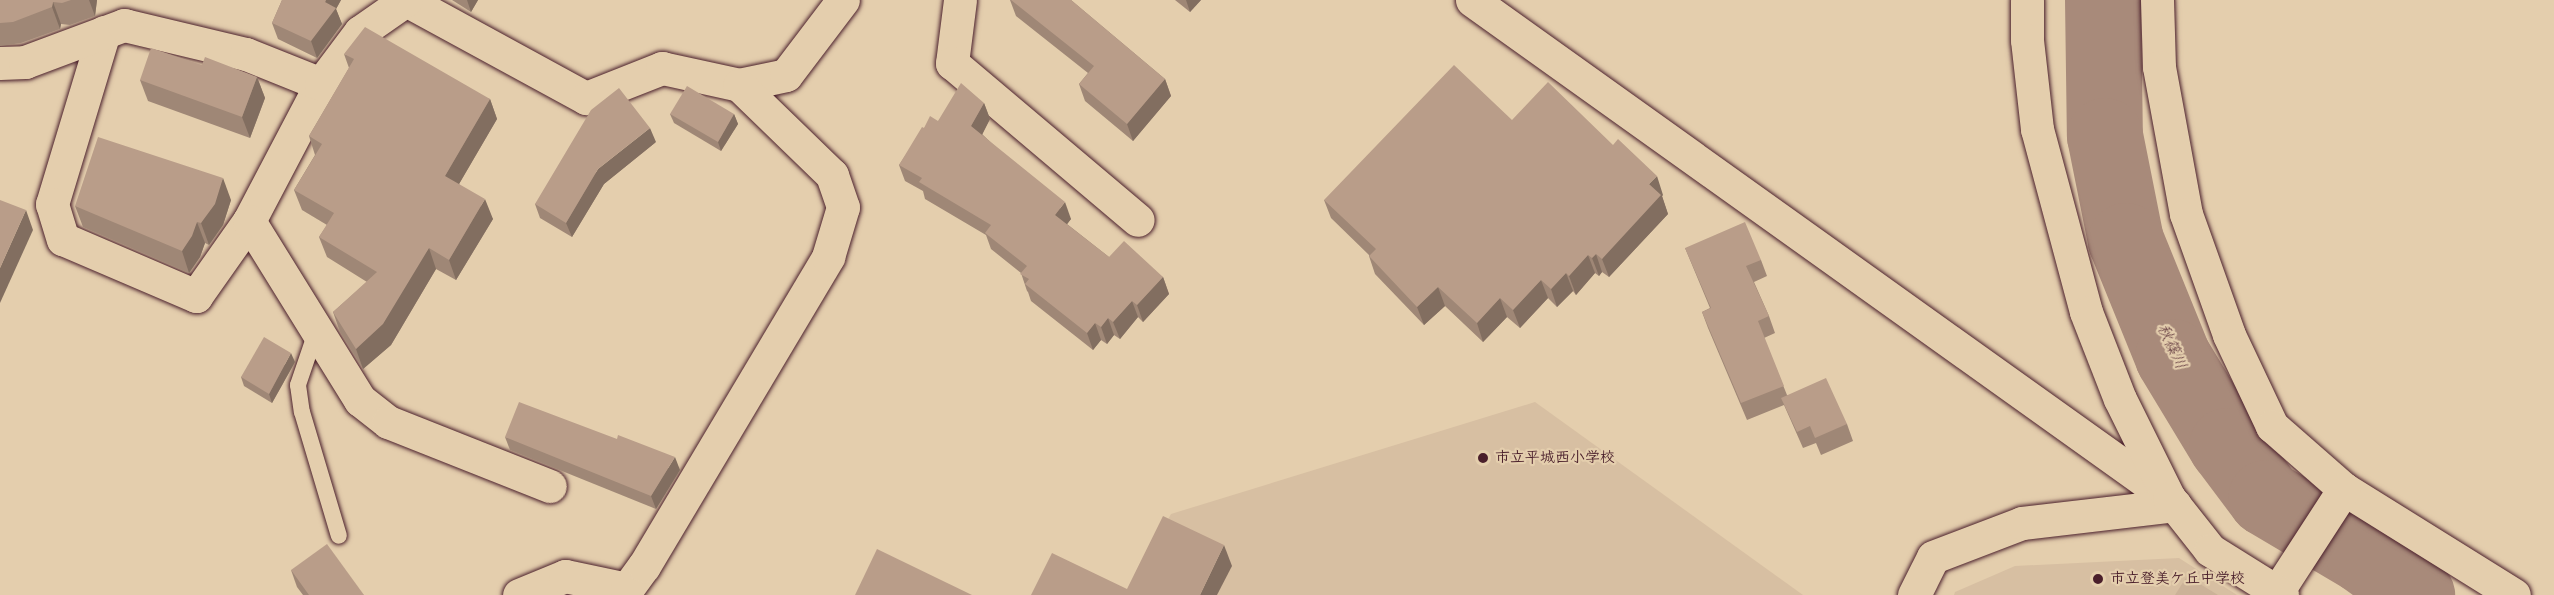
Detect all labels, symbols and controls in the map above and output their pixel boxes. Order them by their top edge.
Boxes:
water label: 秋篠川 [2152,321,2190,373]
place label: 市立平城西小学校 [1495,449,1615,467]
marker: 市立平城西小学校 [1476,451,1490,465]
place label: 市立登美ケ丘中学校 [2110,570,2245,588]
marker: 市立登美ケ丘中学校 [2091,572,2105,586]

